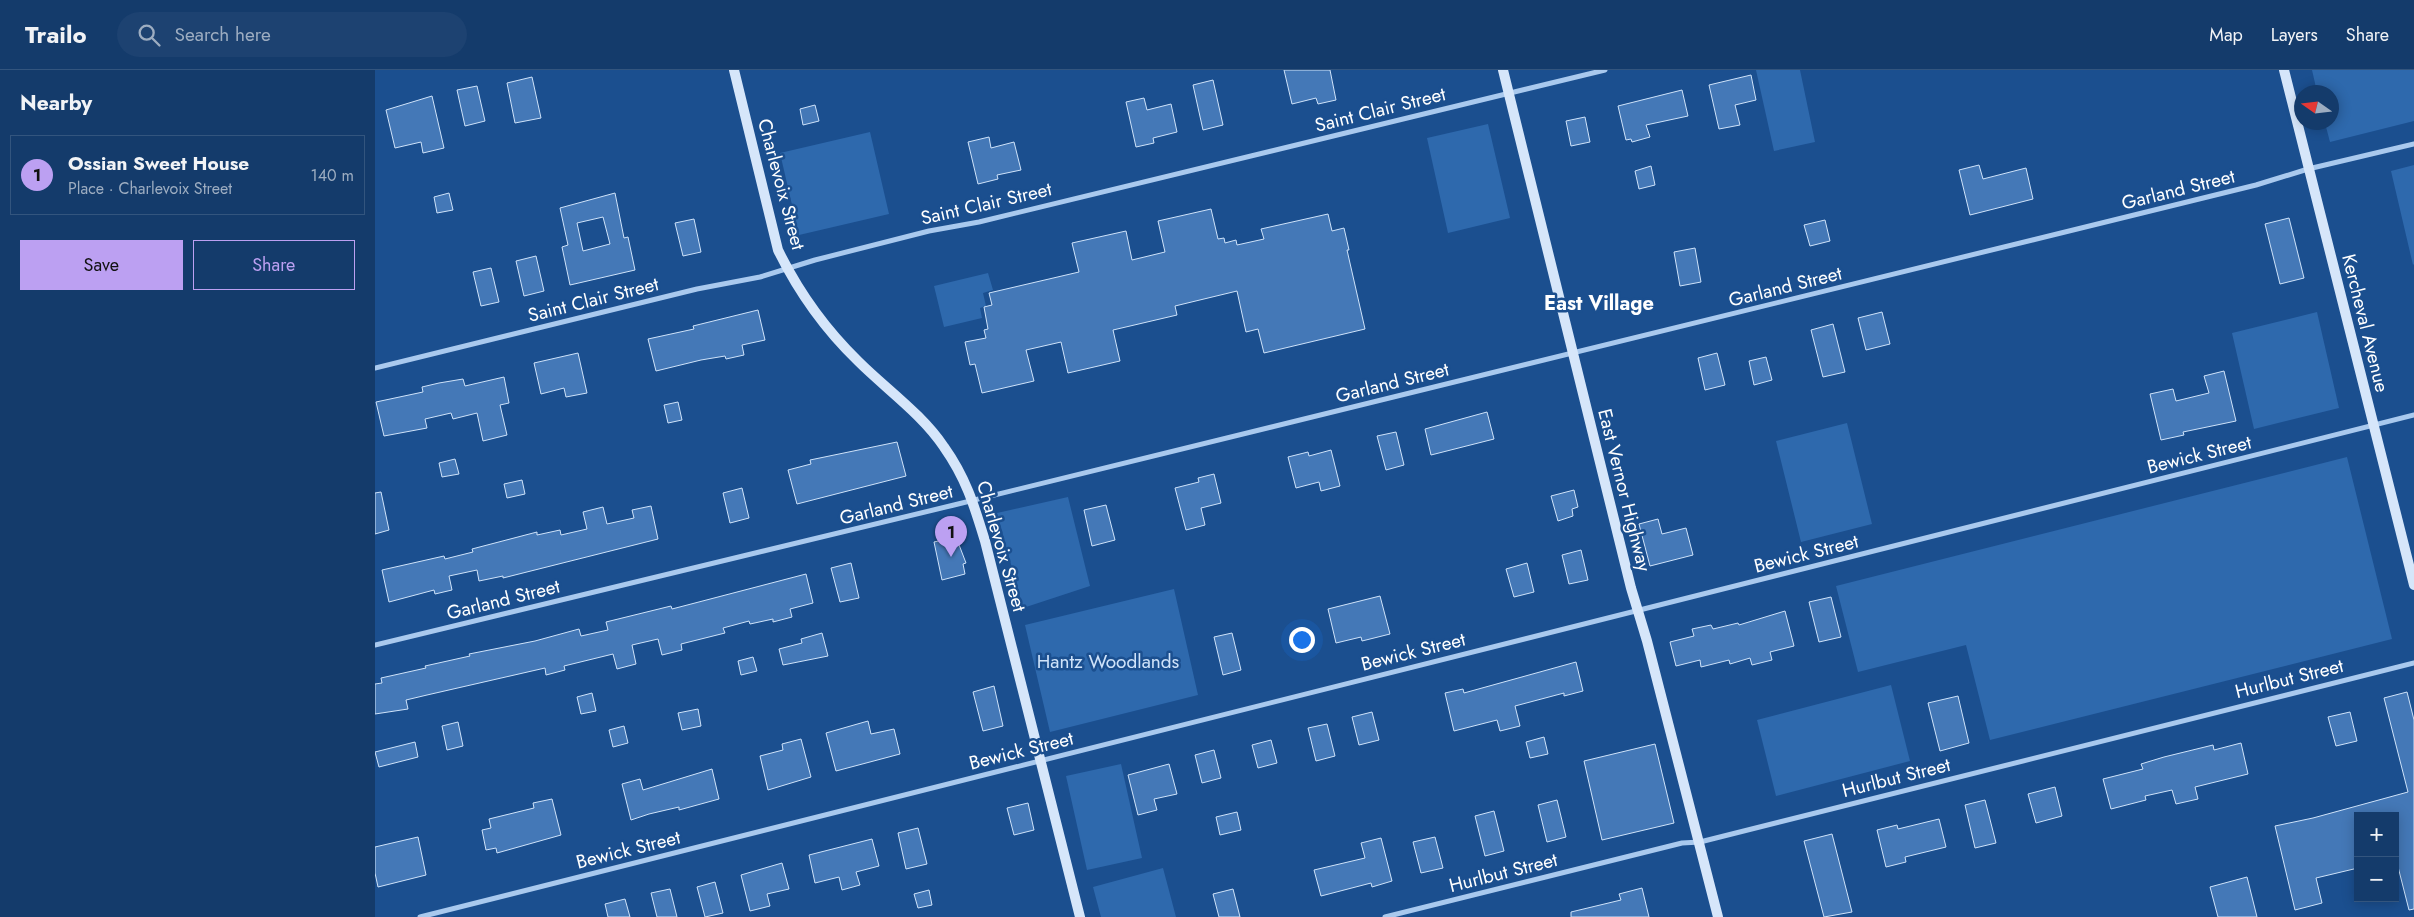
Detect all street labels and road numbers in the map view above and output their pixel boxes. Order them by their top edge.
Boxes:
street label: Saint Clair Street [1312,80,1449,139]
street label: Charlevoix Street [751,115,812,253]
street label: Garland Street [2119,162,2238,217]
street label: Saint Clair Street [918,175,1055,232]
street label: Kercheval Avenue [2335,251,2396,395]
street label: Garland Street [1726,259,1845,314]
street label: Saint Clair Street [525,270,662,329]
street label: Garland Street [1333,355,1452,410]
street label: East Vernor Highway [1591,406,1658,575]
street label: Bewick Street [2144,428,2254,480]
street label: Garland Street [837,477,956,532]
street label: Charlevoix Street [970,478,1033,615]
street label: Bewick Street [1751,527,1861,579]
street label: Garland Street [444,572,563,627]
street label: Bewick Street [1358,625,1468,677]
street label: Hurlbut Street [2232,652,2347,705]
street label: Bewick Street [966,724,1076,776]
street label: Hurlbut Street [1839,751,1954,804]
street label: Bewick Street [573,823,683,875]
street label: Hurlbut Street [1446,846,1561,899]

